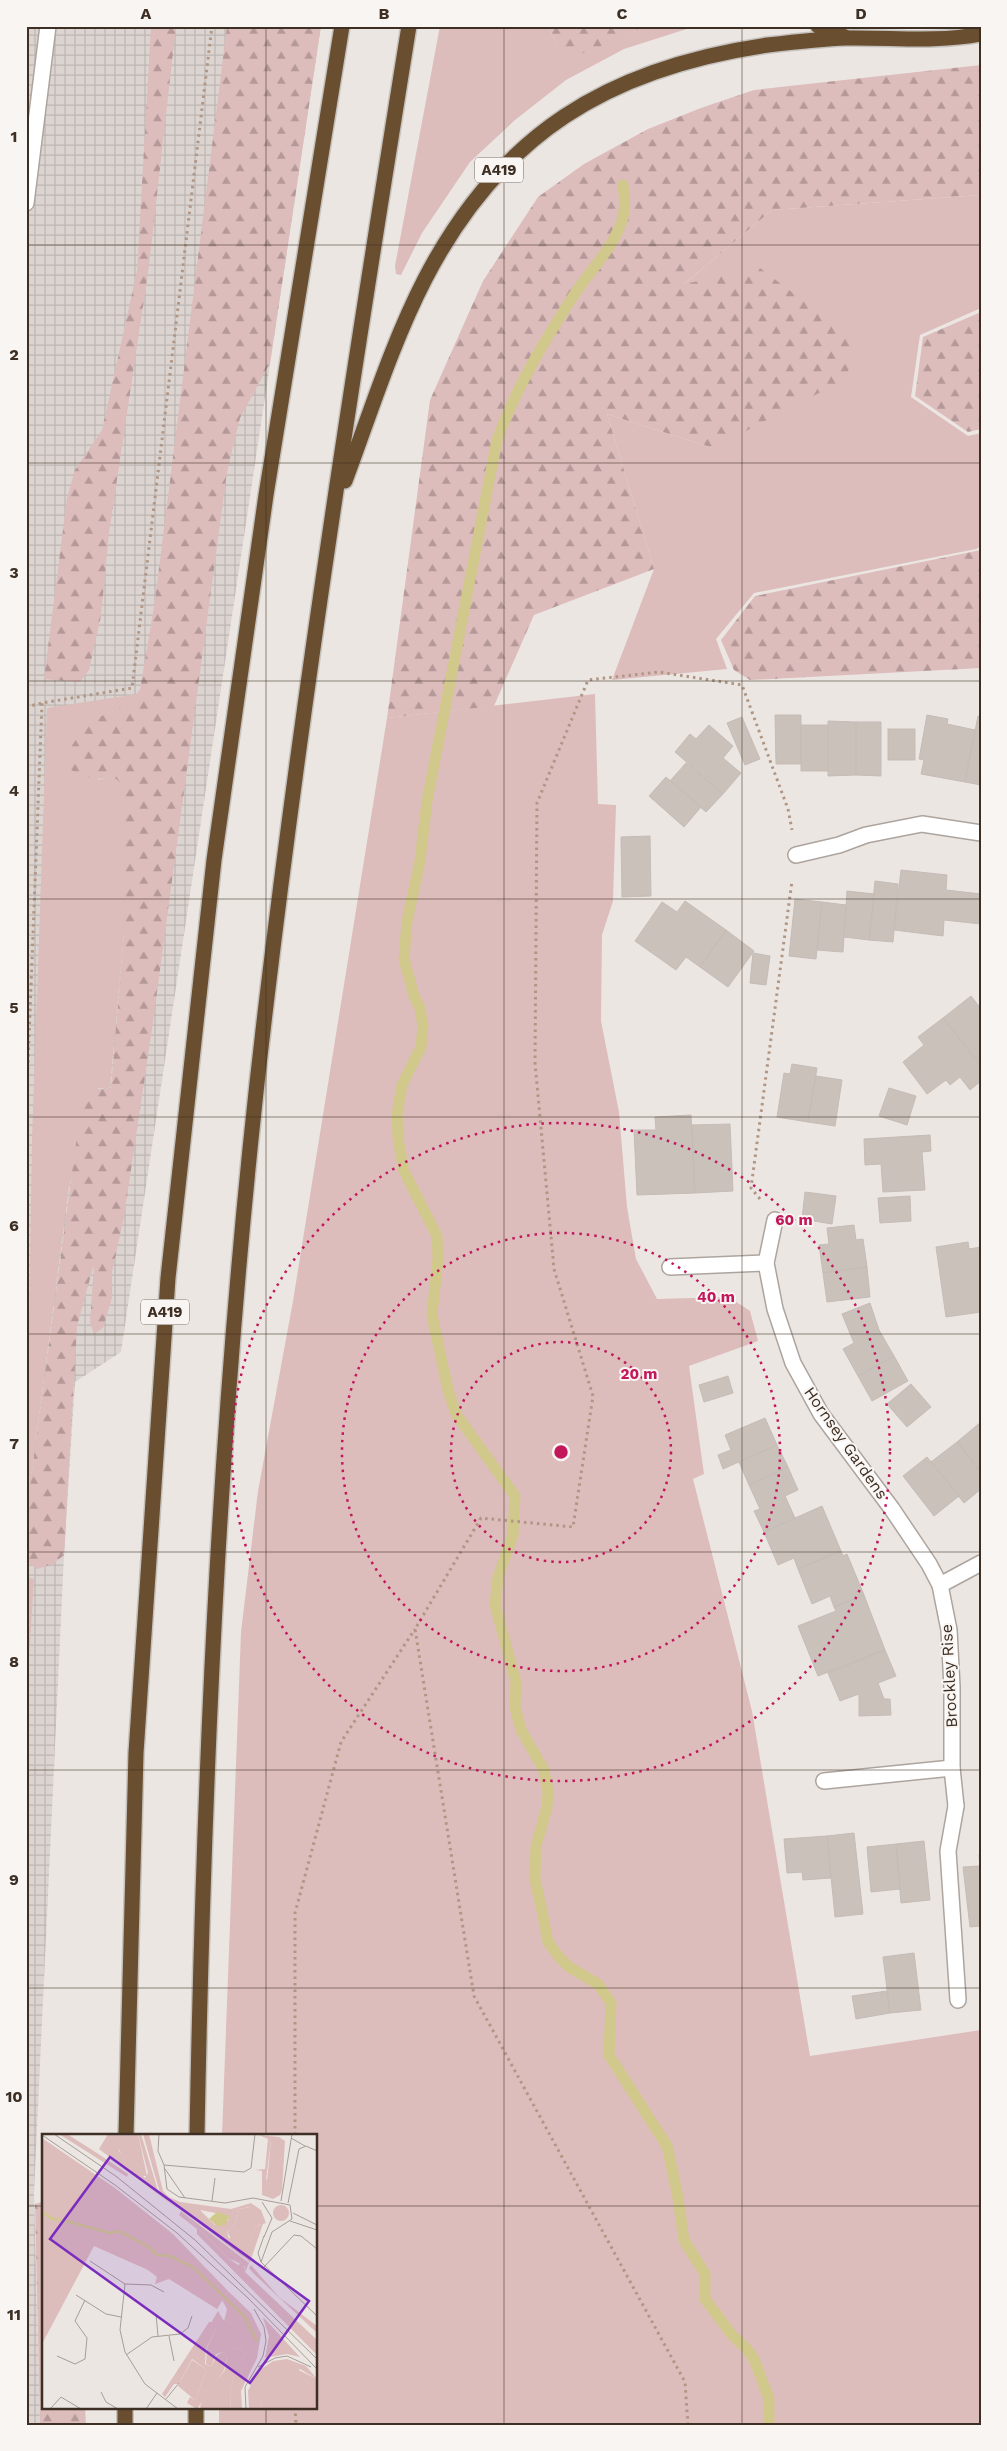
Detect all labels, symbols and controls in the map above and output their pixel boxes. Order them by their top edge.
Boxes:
text: A [141,4,152,23]
text: B [379,4,390,23]
text: C [617,4,628,23]
text: D [855,4,867,23]
text: 1 [11,127,17,146]
road number: A419 [475,158,523,182]
text: 2 [9,345,19,364]
text: 3 [9,563,19,582]
text: 4 [9,781,19,800]
text: 5 [9,998,19,1017]
text: 60 m [775,1211,813,1229]
text: 6 [9,1216,19,1235]
text: 40 m [697,1288,735,1306]
road number: A419 [141,1300,189,1324]
text: 20 m [620,1365,658,1383]
street label: Hornsey Gardens [800,1383,892,1503]
text: 7 [9,1434,19,1453]
centre of rings [552,1443,570,1461]
street label: Brockley Rise [937,1624,961,1728]
text: 8 [9,1652,19,1671]
text: 9 [9,1870,19,1889]
text: 10 [5,2087,23,2106]
inset map [42,2134,318,2408]
text: 11 [7,2305,21,2324]

